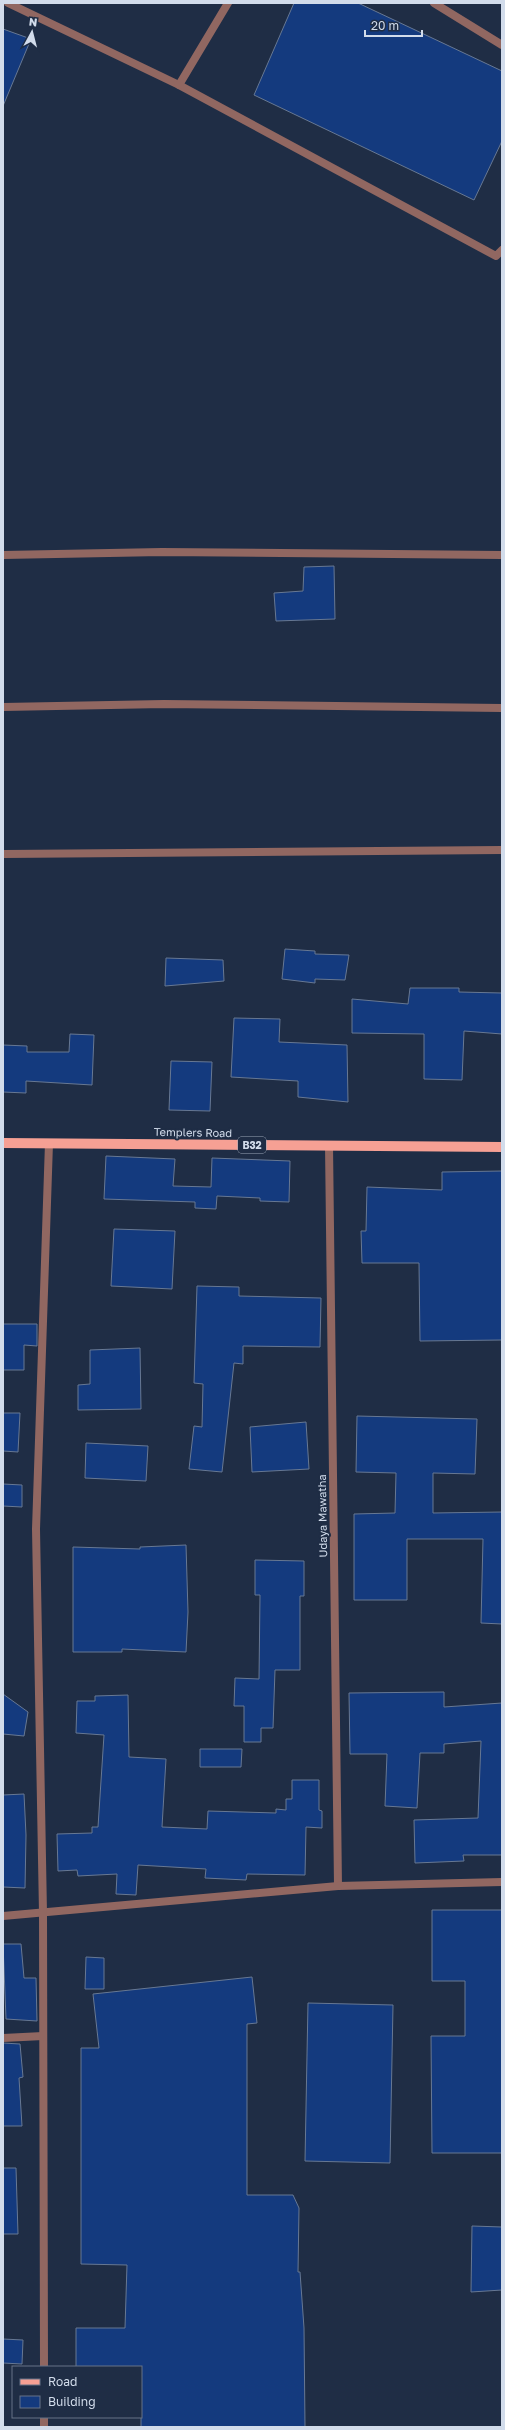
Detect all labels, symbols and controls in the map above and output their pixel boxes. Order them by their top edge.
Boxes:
north arrow [12,12,52,52]
scale bar [365,12,422,38]
text: N [28,15,38,29]
text: 20 m [371,18,399,33]
street label: Templers Road [154,1125,232,1139]
road number: B32 [238,1137,266,1153]
street label: Udaya Mawatha [315,1474,329,1558]
legend [12,2366,142,2418]
text: Road [48,2374,77,2389]
text: Building [48,2394,96,2409]

